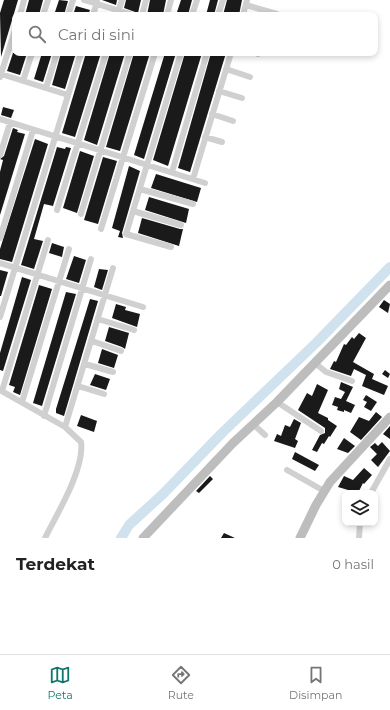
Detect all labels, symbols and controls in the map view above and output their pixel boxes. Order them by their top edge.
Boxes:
search box [12,12,378,56]
icon: search [26,23,48,45]
text: Cari di sini [58,25,135,44]
map controls [342,490,378,526]
button: layers [342,490,378,526]
text: Terdekat [16,554,95,574]
text: 0 hasil [332,556,374,572]
tab: Peta [48,664,73,702]
tab: Rute [168,664,194,702]
tab: Disimpan [289,664,342,702]

